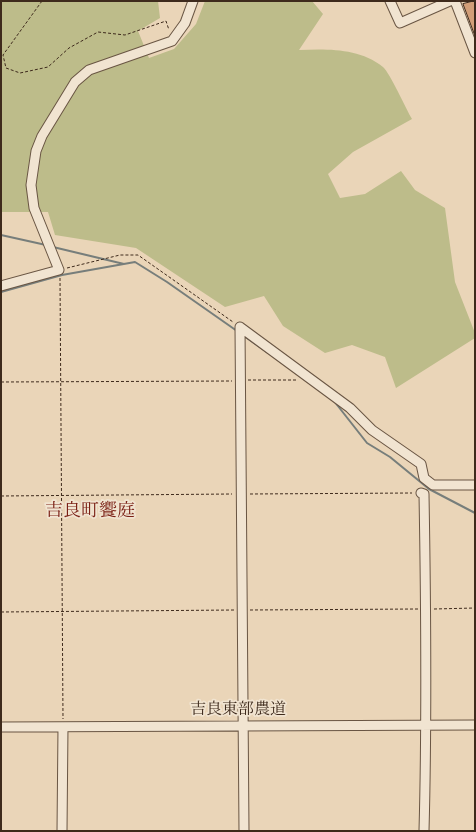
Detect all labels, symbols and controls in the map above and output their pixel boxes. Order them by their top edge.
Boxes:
district label: 吉良町饗庭 [45,501,135,523]
street label: 吉良東部農道 [190,701,286,721]

